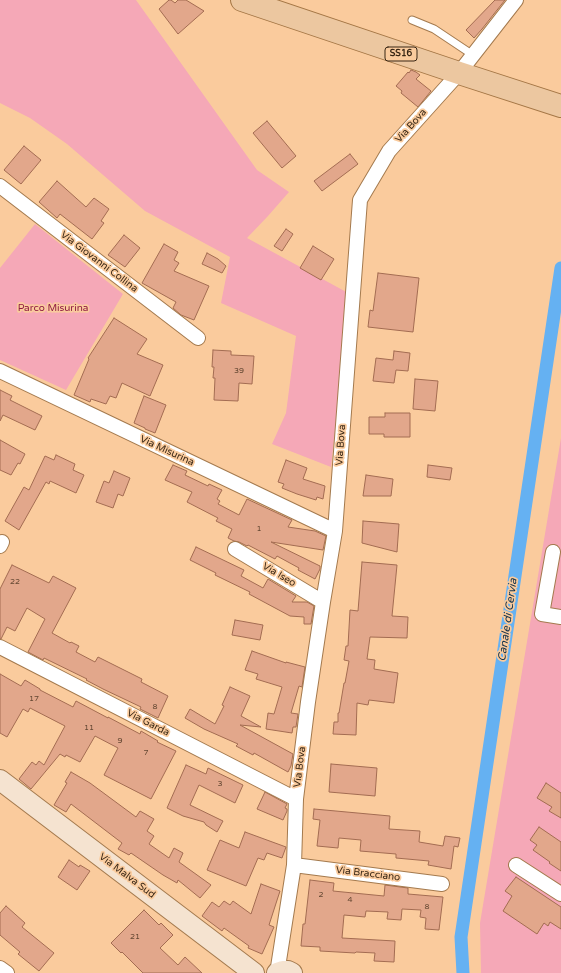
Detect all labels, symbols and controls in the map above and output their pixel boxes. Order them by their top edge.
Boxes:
road number: SS16 [385,47,417,61]
street label: Via Bova [393,107,429,145]
street label: Via Giovanni Collina [58,229,140,295]
park label: Parco Misurina [18,302,88,314]
house number: 39 [234,366,244,376]
street label: Via Bova [334,424,348,466]
street label: Via Misurina [138,433,196,469]
house number: 1 [256,524,262,534]
street label: Via Iseo [260,560,298,590]
house number: 22 [10,577,20,587]
water label: Canale di Cervia [496,578,520,662]
house number: 17 [29,694,39,704]
house number: 8 [152,702,158,712]
street label: Via Garda [125,707,171,739]
house number: 11 [84,723,94,733]
house number: 9 [117,736,123,746]
street label: Via Bova [292,746,308,788]
house number: 7 [143,748,149,758]
house number: 3 [217,779,223,789]
street label: Via Malva Sud [97,851,157,901]
street label: Via Bracciano [335,864,401,884]
house number: 2 [318,890,324,900]
house number: 4 [347,895,353,905]
house number: 8 [424,902,430,912]
house number: 21 [130,932,140,942]

